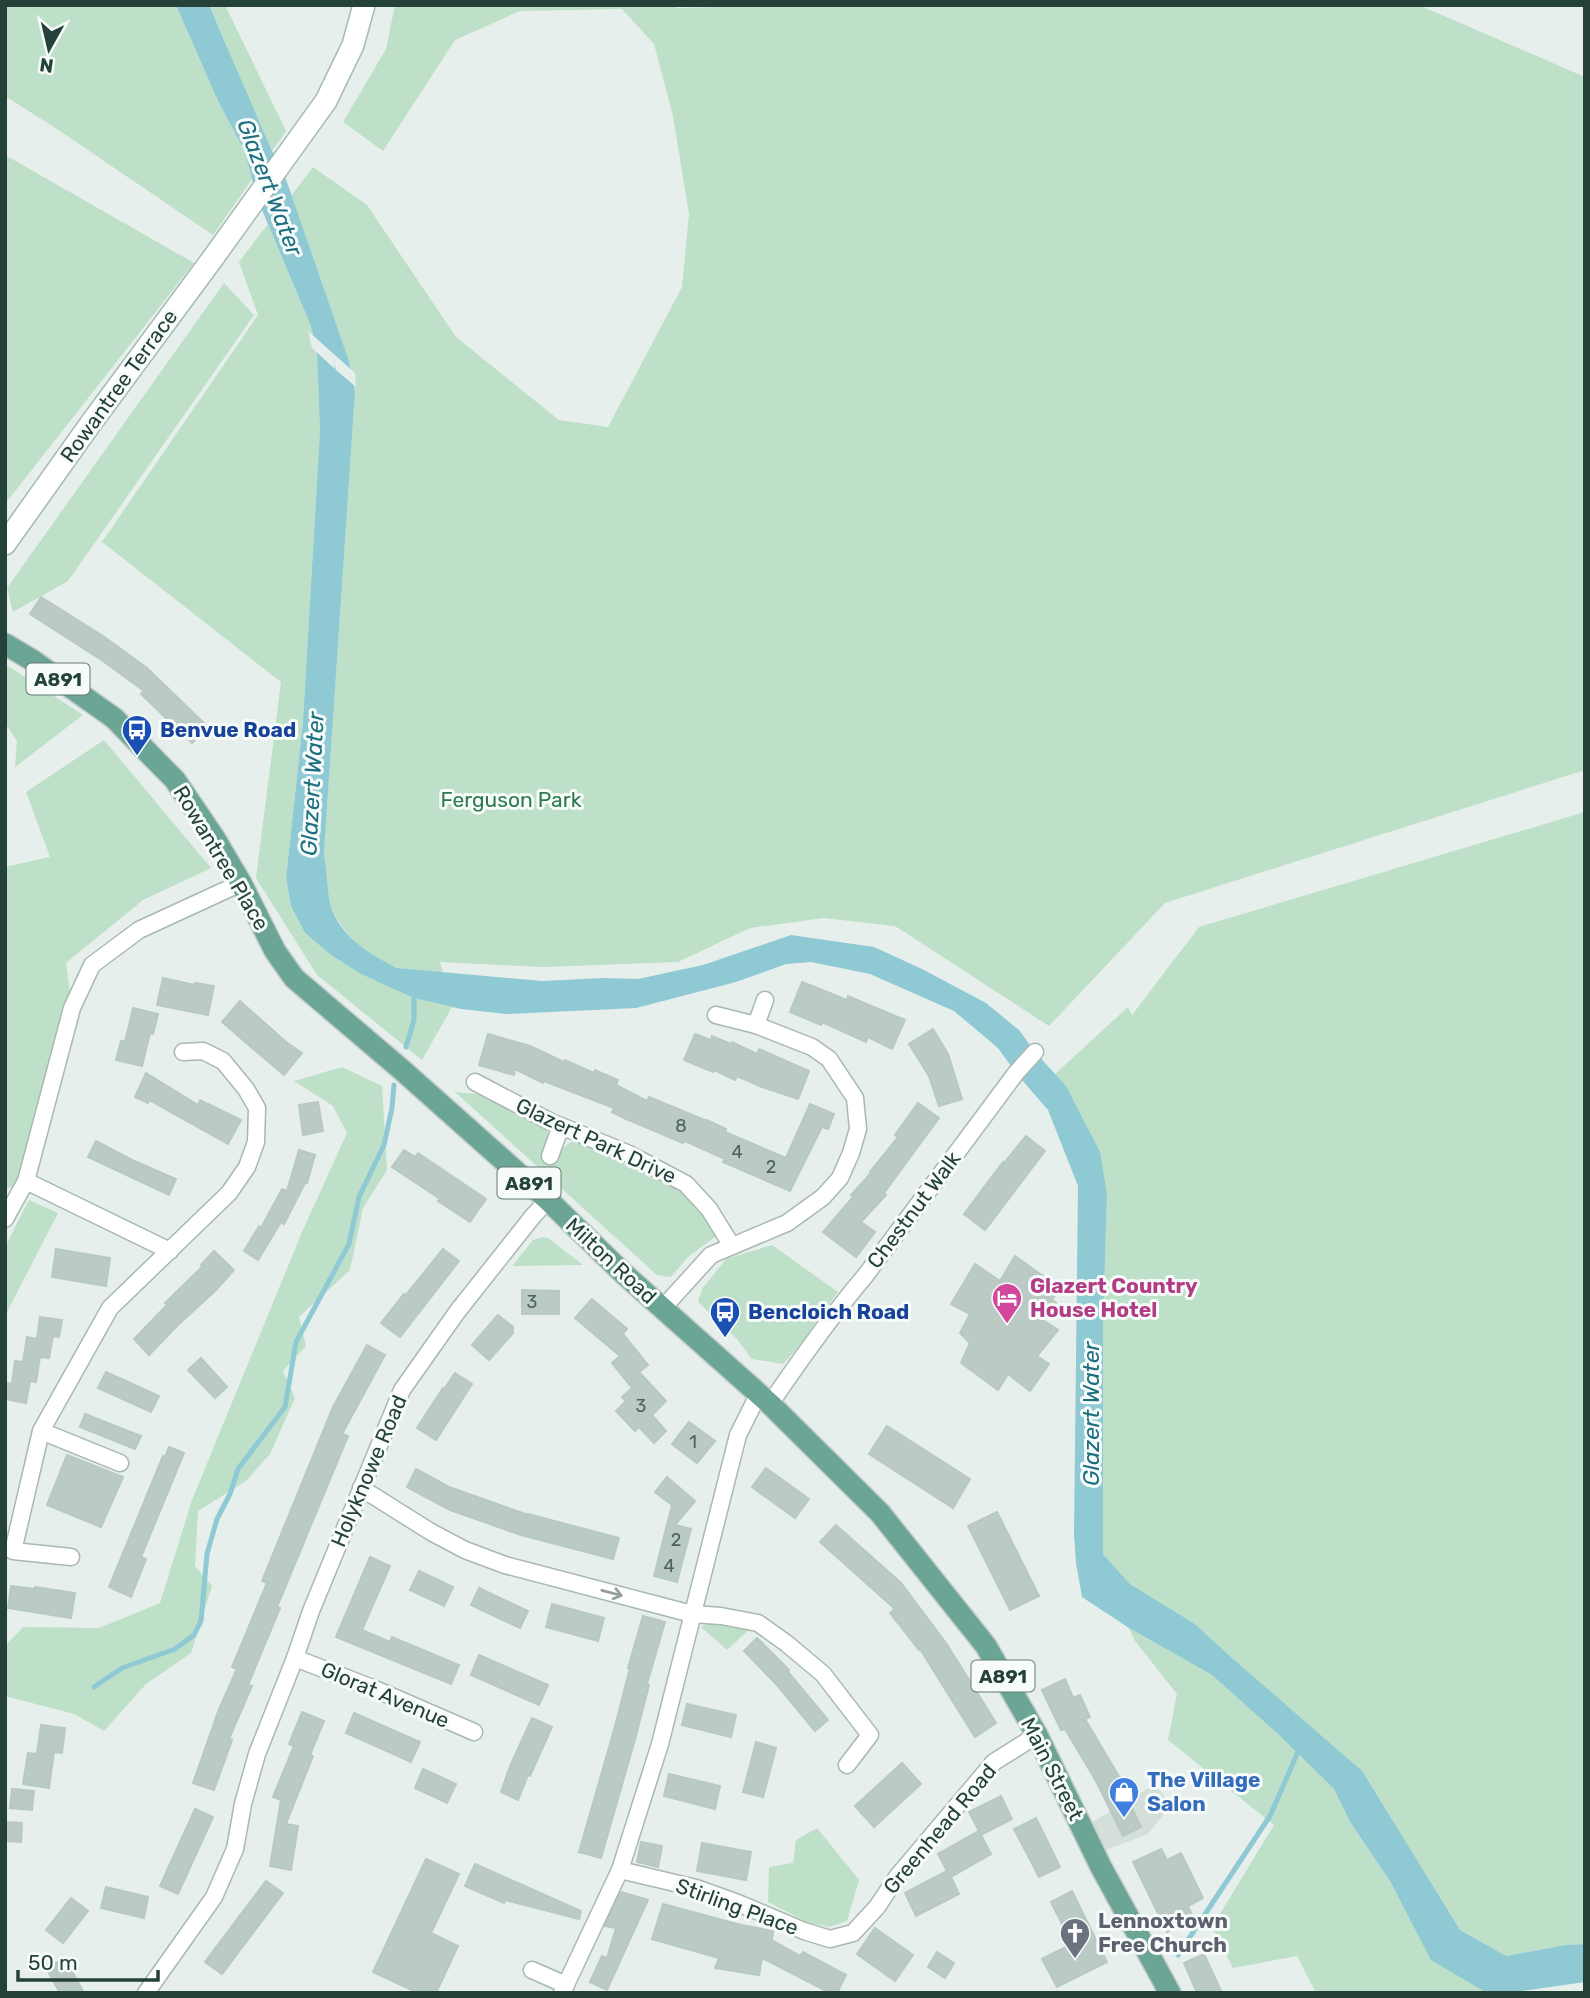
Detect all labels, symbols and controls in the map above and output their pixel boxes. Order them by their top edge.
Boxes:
north arrow [14,14,84,84]
text: N [38,53,55,78]
water label: Glazert Water [231,114,309,261]
street label: Rowantree Terrace [55,304,182,467]
road number: A891 [27,664,90,694]
water label: Glazert Water [294,710,330,857]
bus stop icon: Benvue Road [120,713,154,757]
place label: Benvue Road [160,717,296,742]
street label: Rowantree Place [168,781,274,935]
park label: Ferguson Park [440,787,582,812]
street label: Glazert Park Drive [512,1092,680,1189]
house number: 8 [675,1115,687,1137]
house number: 4 [731,1141,743,1163]
street label: Chestnut Walk [862,1146,966,1273]
house number: 2 [766,1156,776,1178]
road number: A891 [498,1168,560,1198]
street label: Milton Road [561,1212,662,1309]
place label: Glazert Country House Hotel [1030,1273,1198,1322]
hotel icon: Glazert Country House Hotel [990,1281,1024,1325]
house number: 3 [527,1291,537,1313]
bus stop icon: Bencloich Road [708,1295,742,1339]
place label: Bencloich Road [748,1299,909,1324]
water label: Glazert Water [1077,1341,1105,1486]
street label: Holyknowe Road [325,1391,412,1550]
house number: 3 [636,1395,646,1417]
house number: 1 [689,1431,697,1453]
house number: 2 [671,1529,681,1551]
house number: 4 [663,1555,675,1577]
one-way arrow [600,1587,623,1600]
street label: Glorat Avenue [317,1656,453,1733]
road number: A891 [972,1660,1034,1692]
street label: Main Street [1016,1713,1089,1824]
street label: Greenhead Road [878,1759,1001,1899]
place label: The Village Salon [1147,1767,1261,1816]
shop icon: The Village Salon [1107,1775,1141,1819]
street label: Stirling Place [673,1873,802,1940]
place label: Lennoxtown Free Church [1098,1908,1228,1957]
church icon: Lennoxtown Free Church [1058,1916,1092,1960]
scale bar [18,1938,158,1982]
text: 50 m [28,1950,78,1975]

